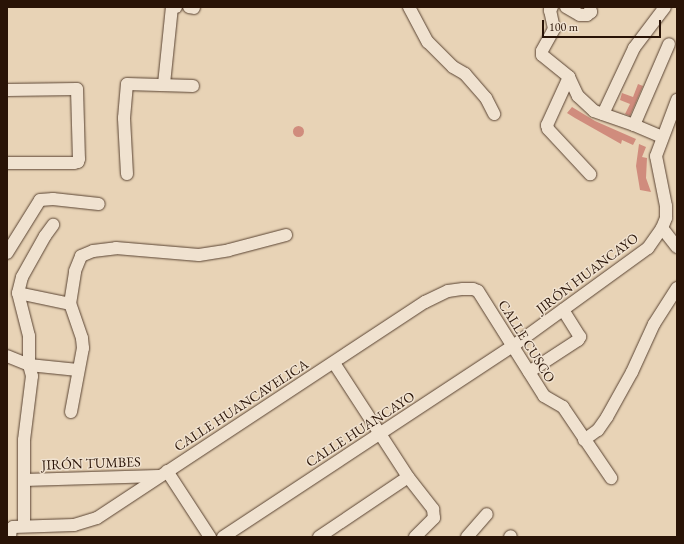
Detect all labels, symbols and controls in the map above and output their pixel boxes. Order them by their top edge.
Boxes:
scale bar [544,12,663,38]
text: 100 m [549,19,578,35]
street label: JIRÓN HUANCAYO [533,229,641,317]
street label: CALLE CUSCO [495,297,559,385]
street label: CALLE HUANCAVELICA [171,355,311,455]
street label: CALLE HUANCAYO [303,388,417,470]
street label: JIRÓN TUMBES [41,453,141,473]

